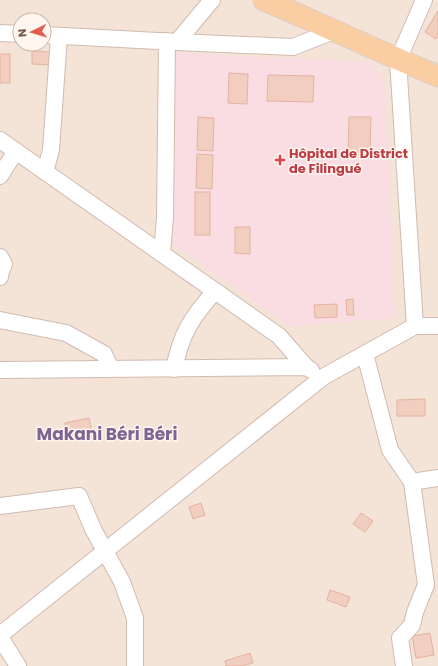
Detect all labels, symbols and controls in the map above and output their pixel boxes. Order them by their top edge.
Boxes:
north arrow [12,12,52,52]
text: N [14,28,30,38]
place label: Hôpital de District de Filingué [289,144,408,178]
marker: Hôpital de District de Filingué [274,154,286,166]
district label: Makani Béri Béri [37,422,177,446]

